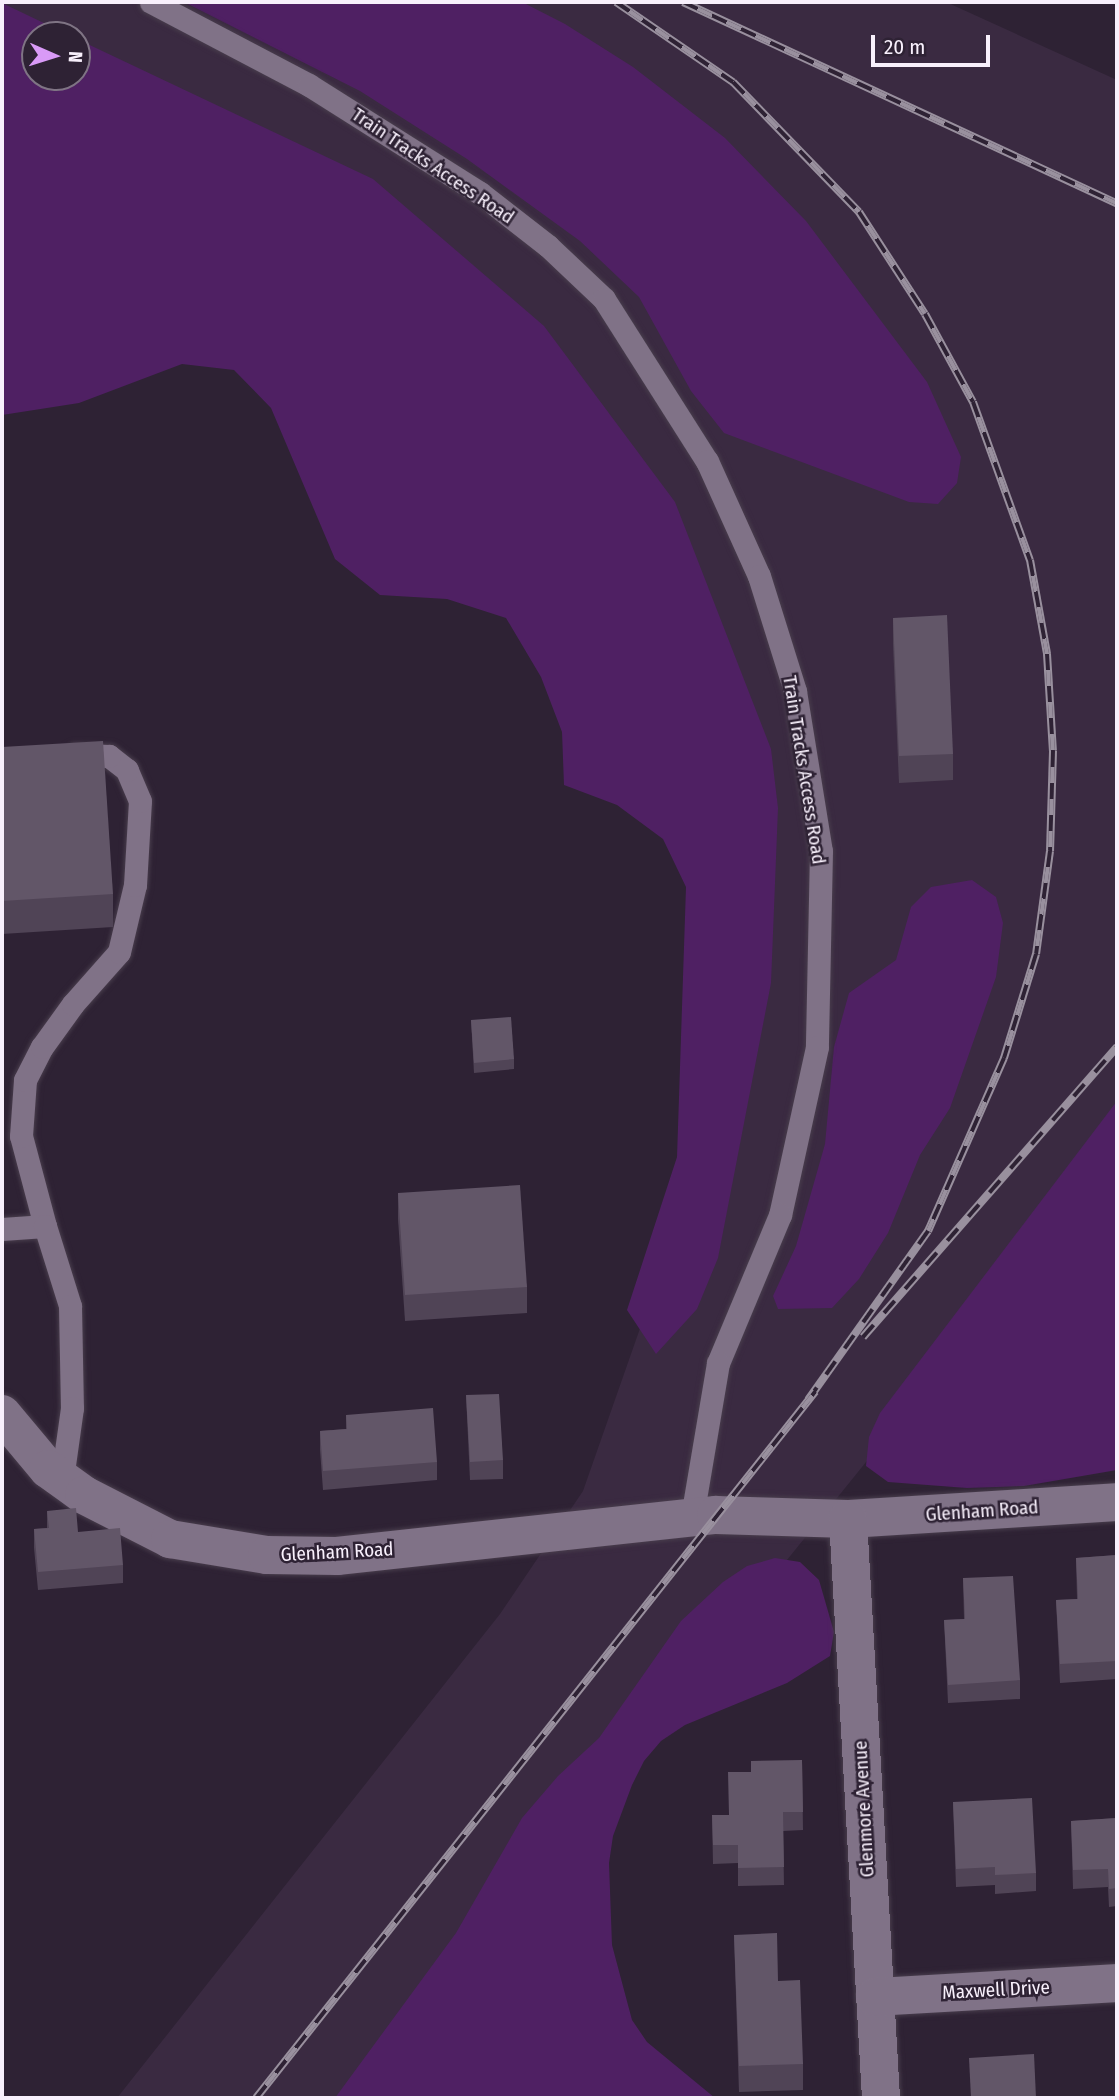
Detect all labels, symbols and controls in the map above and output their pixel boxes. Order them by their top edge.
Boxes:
north arrow [21,21,91,91]
scale bar [874,21,993,65]
text: 20 m [884,34,925,60]
text: N [64,51,87,63]
street label: Train Tracks Access Road [348,103,518,229]
street label: Train Tracks Access Road [778,674,830,866]
street label: Glenham Road [925,1496,1039,1526]
street label: Glenham Road [280,1538,394,1566]
street label: Glenmore Avenue [849,1740,879,1878]
street label: Maxwell Drive [942,1976,1050,2004]

